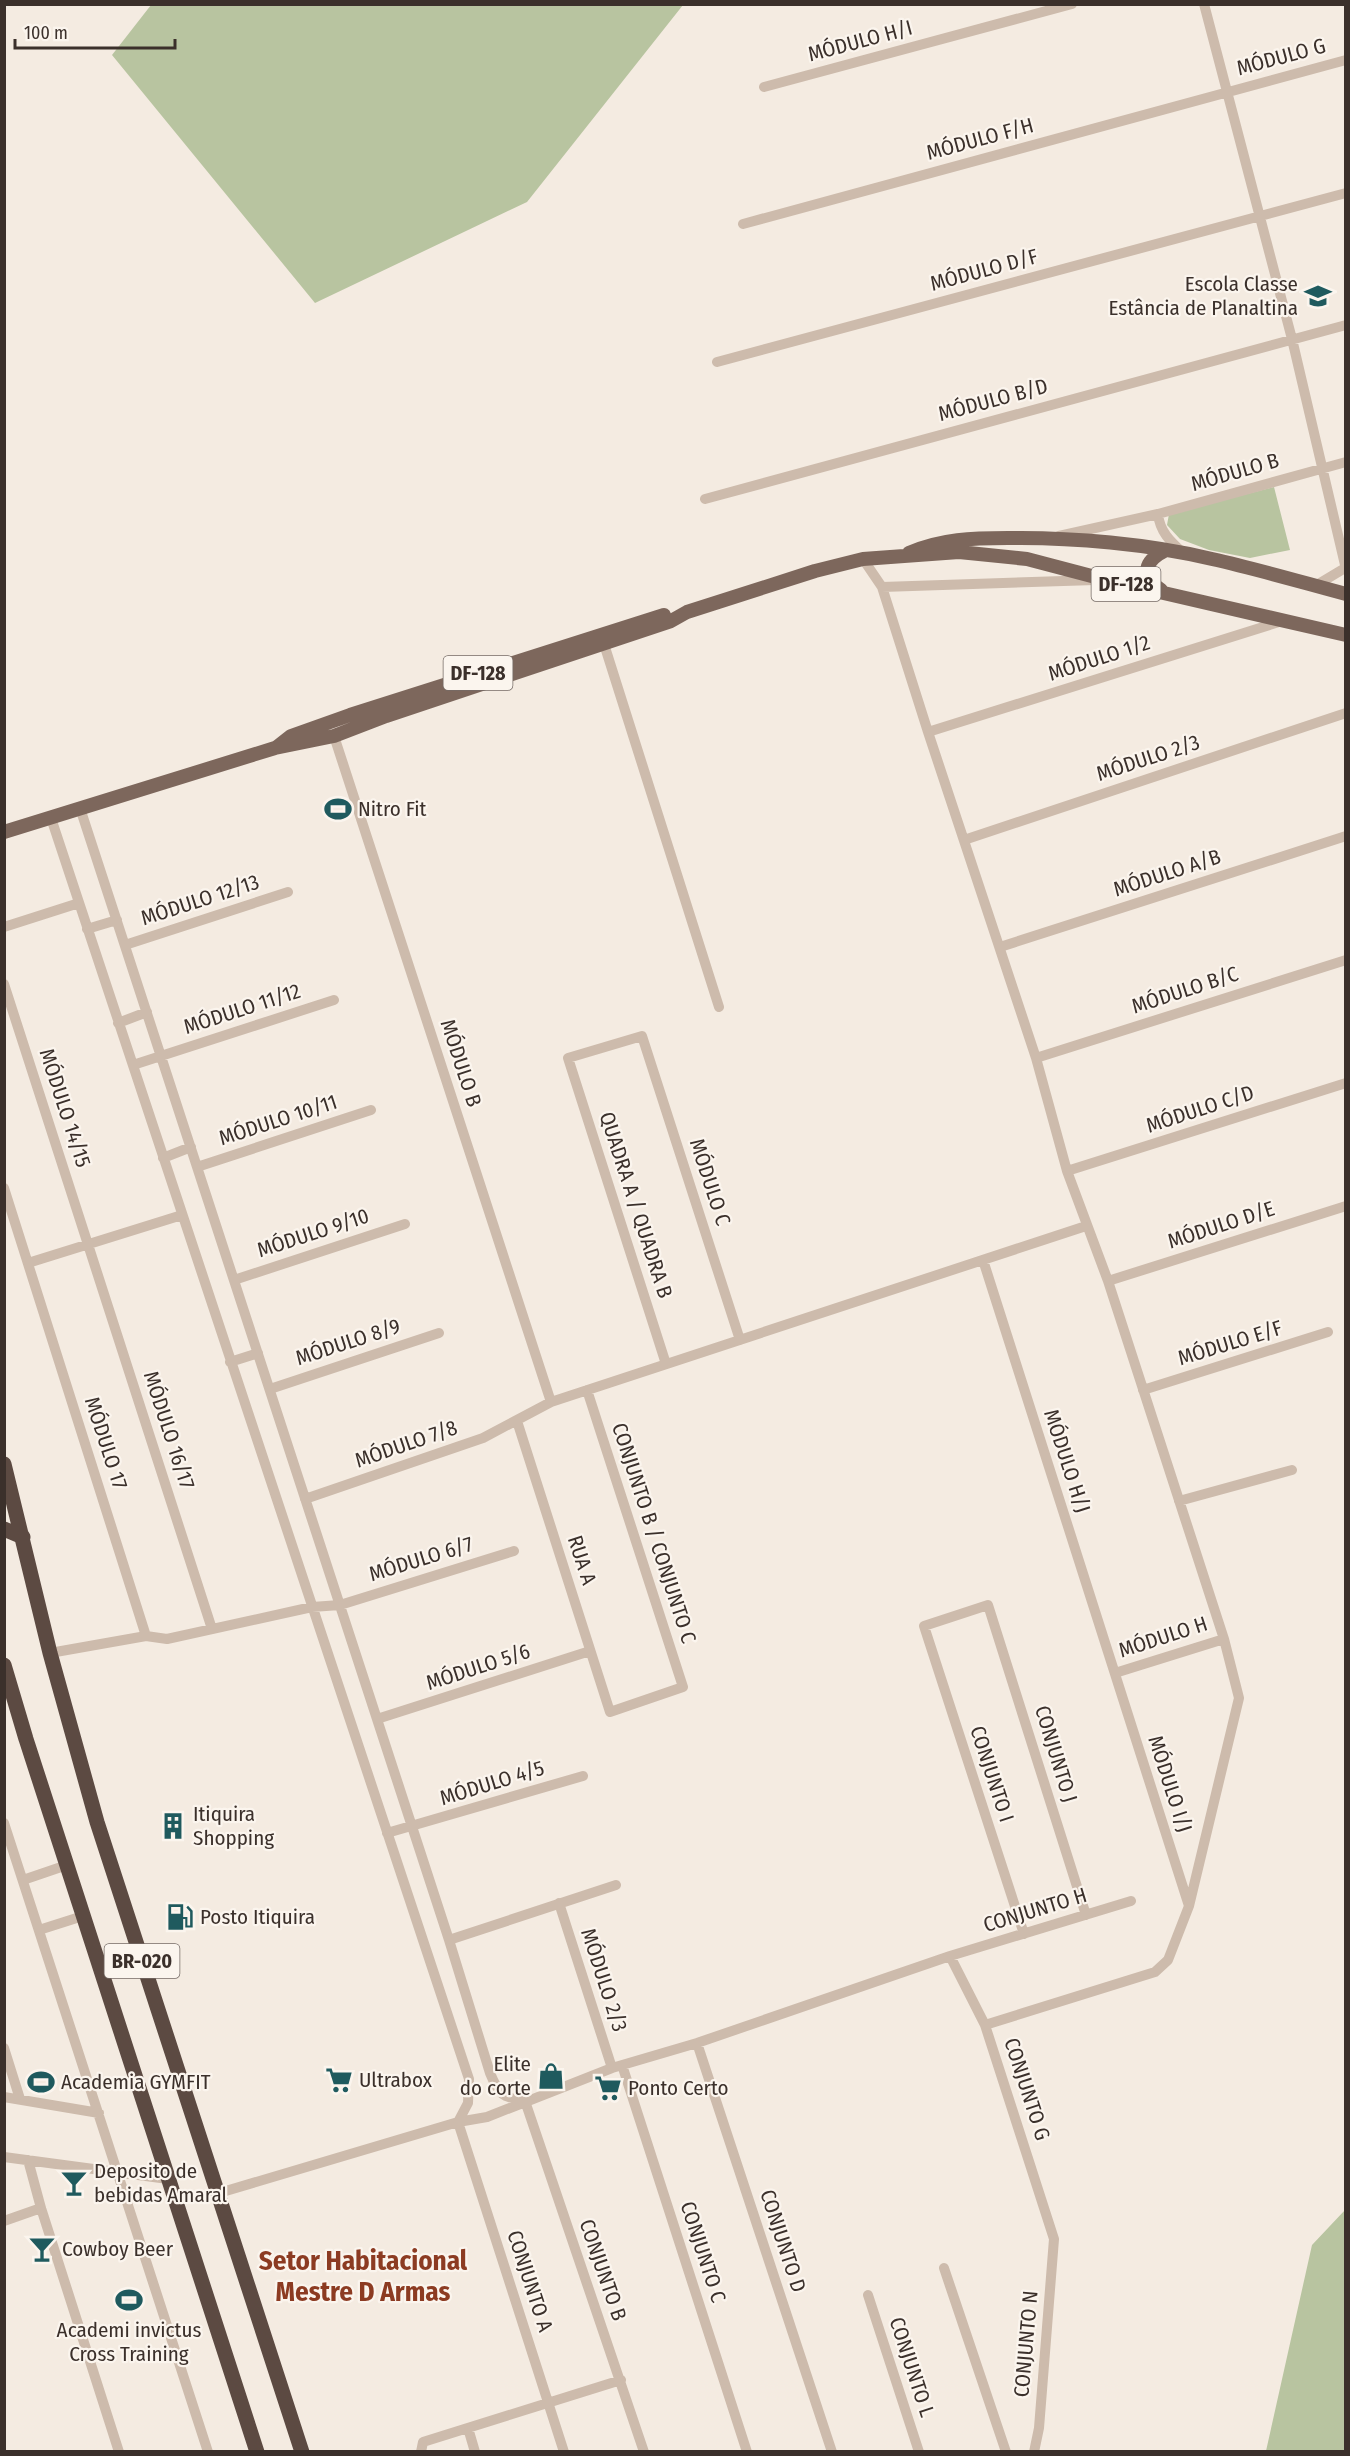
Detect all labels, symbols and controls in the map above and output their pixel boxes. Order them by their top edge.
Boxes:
scale bar [15,12,176,50]
street label: MÓDULO H/I [805,15,915,67]
text: 100 m [24,22,68,44]
street label: MÓDULO G [1234,33,1328,81]
street label: MÓDULO F/H [924,112,1036,166]
street label: MÓDULO D/F [927,243,1041,297]
place label: Escola Classe Estância de Planaltina [1108,271,1298,321]
school or university icon: Escola Classe Estância de Planaltina [1303,281,1333,311]
street label: MÓDULO B/D [935,373,1051,427]
street label: MÓDULO B [1188,447,1282,497]
road number: DF-128 [1092,567,1160,601]
street label: MÓDULO 1/2 [1045,629,1153,687]
road number: DF-128 [444,656,512,690]
street label: MÓDULO 2/3 [1093,729,1203,787]
sports icon: Nitro Fit [323,794,353,824]
place label: Nitro Fit [358,796,426,822]
street label: MÓDULO A/B [1110,843,1224,903]
street label: MÓDULO 12/13 [138,869,262,931]
street label: MÓDULO B/C [1128,960,1242,1019]
street label: MÓDULO 11/12 [180,978,304,1040]
street label: MÓDULO B [435,1016,487,1110]
street label: MÓDULO 14/15 [34,1045,96,1171]
street label: MÓDULO C/D [1143,1079,1257,1139]
street label: MÓDULO 10/11 [216,1089,340,1151]
street label: QUADRA A / QUADRA B [594,1109,678,1301]
street label: MÓDULO C [684,1135,736,1229]
street label: MÓDULO D/E [1164,1195,1278,1254]
street label: MÓDULO 9/10 [254,1203,372,1263]
street label: MÓDULO 8/9 [292,1313,404,1371]
street label: MÓDULO E/F [1175,1315,1285,1371]
street label: MÓDULO 16/17 [138,1368,200,1492]
street label: MÓDULO 17 [79,1394,133,1492]
street label: MÓDULO H/J [1038,1406,1096,1516]
street label: MÓDULO 7/8 [351,1414,461,1474]
street label: CONJUNTO B / CONJUNTO C [606,1420,702,1647]
street label: MÓDULO 6/7 [366,1531,476,1587]
street label: RUA A [562,1532,602,1588]
street label: MÓDULO H [1115,1610,1211,1664]
street label: MÓDULO 5/6 [423,1638,533,1696]
street label: CONJUNTO J [1029,1702,1083,1806]
street label: CONJUNTO I [964,1723,1020,1825]
street label: MÓDULO I/J [1142,1732,1198,1836]
street label: MÓDULO 4/5 [437,1755,547,1811]
place label: Itiquira Shopping [193,1801,274,1851]
building icon: Itiquira Shopping [158,1811,188,1841]
street label: CONJUNTO H [980,1882,1090,1938]
fuel station icon: Posto Itiquira [165,1902,195,1932]
place label: Posto Itiquira [200,1904,315,1930]
street label: MÓDULO 2/3 [575,1925,633,2035]
road number: BR-020 [104,1944,180,1978]
street label: CONJUNTO G [998,2035,1056,2143]
place label: Elite do corte [460,2051,531,2101]
shop icon: Elite do corte [536,2061,566,2091]
supermarket icon: Ultrabox [324,2065,354,2095]
sports icon: Academia GYMFIT [26,2067,56,2097]
place label: Ultrabox [359,2067,433,2093]
place label: Academia GYMFIT [61,2069,211,2095]
supermarket icon: Ponto Certo [593,2073,623,2103]
place label: Ponto Certo [628,2075,729,2101]
place label: Deposito de bebidas Amaral [94,2158,228,2208]
bar icon: Deposito de bebidas Amaral [59,2168,89,2198]
street label: CONJUNTO D [754,2186,812,2296]
street label: CONJUNTO C [674,2198,732,2306]
street label: CONJUNTO B [574,2216,632,2324]
street label: CONJUNTO A [501,2227,559,2335]
bar icon: Cowboy Beer [27,2234,57,2264]
place label: Cowboy Beer [62,2236,174,2262]
district label: Setor Habitacional Mestre D Armas [259,2245,468,2308]
sports icon: Academi invictus Cross Training [114,2285,144,2315]
street label: CONJUNTO N [1008,2290,1044,2398]
street label: CONJUNTO L [884,2314,941,2421]
place label: Academi invictus Cross Training [57,2317,201,2367]

